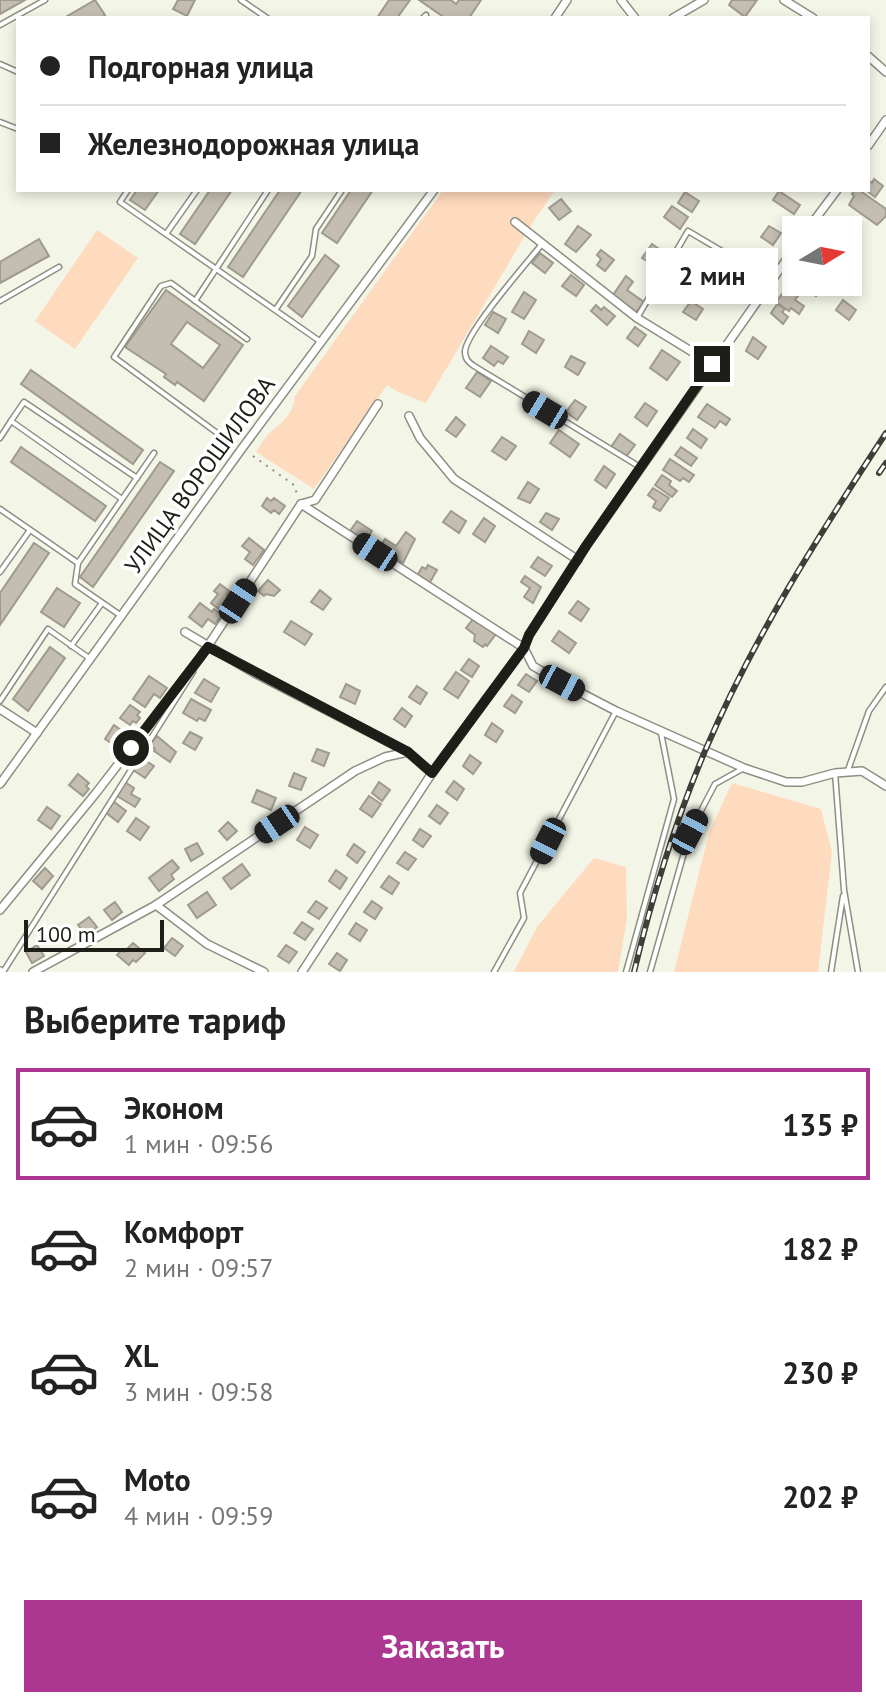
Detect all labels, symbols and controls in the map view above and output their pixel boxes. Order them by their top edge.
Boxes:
text: Подгорная улица [88,47,314,86]
text: Железнодорожная улица [88,124,419,163]
north arrow [782,216,862,296]
map controls [782,216,862,296]
callout: 2 мин [646,248,778,304]
text: 2 мин [679,259,745,292]
route end [694,346,730,382]
street label: УЛИЦА ВОРОШИЛОВА [118,370,282,579]
car [518,387,572,433]
car [348,529,402,575]
car [215,574,261,628]
car [535,661,589,705]
route start [113,730,149,766]
car [250,801,304,847]
car [668,805,712,859]
car [526,814,570,868]
scale bar [24,916,164,952]
text: 100 m [36,920,96,948]
text: Выберите тариф [24,996,286,1043]
icon: car [28,1088,100,1160]
text: Эконом [124,1088,224,1127]
text: 135 ₽ [782,1105,858,1144]
text: 1 мин · 09:56 [124,1127,273,1160]
icon: car [28,1212,100,1284]
text: Комфорт [124,1212,243,1251]
text: 182 ₽ [782,1229,858,1268]
text: 2 мин · 09:57 [124,1251,273,1284]
icon: car [28,1336,100,1408]
text: XL [124,1336,158,1375]
text: 230 ₽ [782,1353,858,1392]
text: 3 мин · 09:58 [124,1375,273,1408]
icon: car [28,1460,100,1532]
text: Moto [124,1460,191,1499]
text: 202 ₽ [782,1477,858,1516]
text: 4 мин · 09:59 [124,1499,273,1532]
button: Заказать [24,1600,862,1692]

